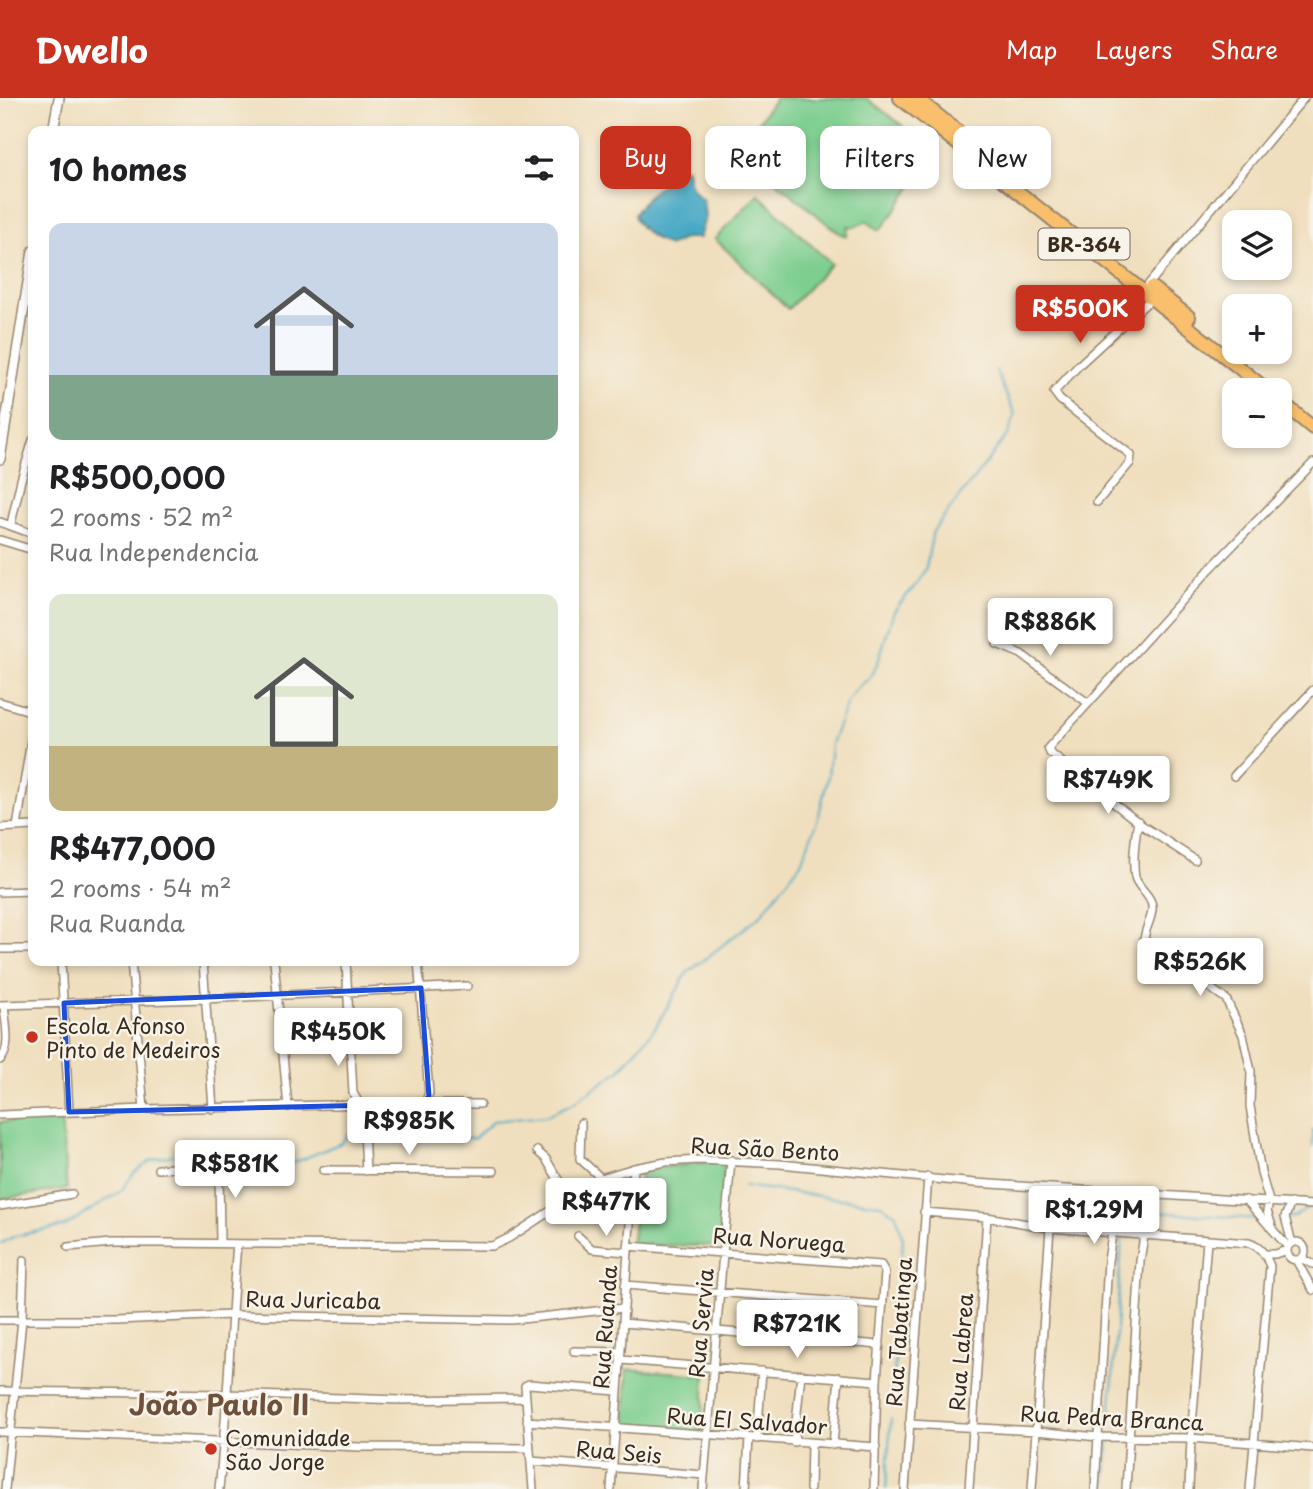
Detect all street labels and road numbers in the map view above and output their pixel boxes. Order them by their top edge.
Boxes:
road number: BR-364 [1038,228,1130,260]
street label: Rua São Bento [690,1128,840,1168]
street label: Rua Noruega [712,1218,846,1260]
street label: Rua Tabatinga [877,1256,919,1408]
street label: Rua Ruanda [584,1264,624,1390]
street label: Rua Servia [679,1266,721,1379]
street label: Rua Juricaba [245,1282,382,1316]
street label: Rua Labrea [940,1291,980,1412]
street label: Rua Pedra Branca [1019,1396,1205,1438]
street label: Rua El Salvador [666,1398,829,1442]
street label: Rua Seis [575,1431,663,1471]

